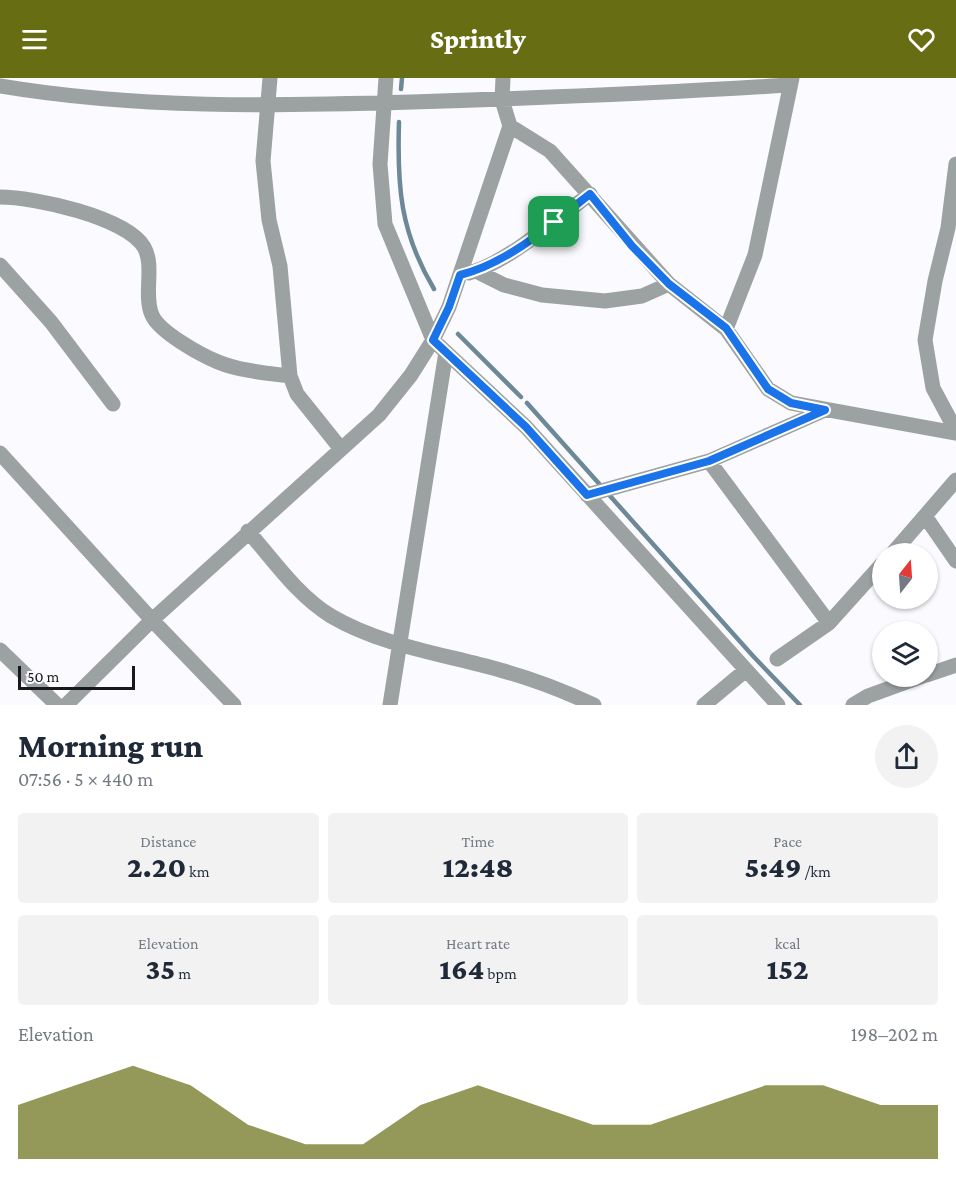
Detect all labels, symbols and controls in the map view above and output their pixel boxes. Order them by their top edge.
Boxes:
icon: menu [18,23,51,56]
icon: heart [905,23,938,56]
text: Sprintly [430,24,526,54]
pin [528,196,579,247]
icon: arrive [537,205,570,238]
north arrow [872,543,938,609]
map controls [872,543,938,687]
button: layers [872,621,938,687]
scale bar [18,663,135,690]
text: 50 m [27,668,59,685]
button: share [875,725,938,788]
text: Morning run [18,727,203,764]
text: 07:56 · 5 × 440 m [18,768,153,790]
text: Distance [140,833,196,850]
text: Time [462,833,494,850]
text: Pace [773,833,802,850]
text: 2.20 [127,850,186,883]
text: 12:48 [443,850,513,883]
text: 5:49 [745,850,802,883]
text: km [186,863,210,880]
text: /km [802,863,831,880]
text: Elevation [138,935,199,952]
text: Heart rate [446,935,510,952]
text: kcal [775,935,801,952]
text: 35 [145,952,175,985]
text: 164 [439,952,484,985]
text: 152 [767,952,809,985]
text: m [175,965,191,982]
text: bpm [484,965,517,982]
text: Elevation [18,1023,94,1045]
text: 198–202 m [851,1023,938,1045]

